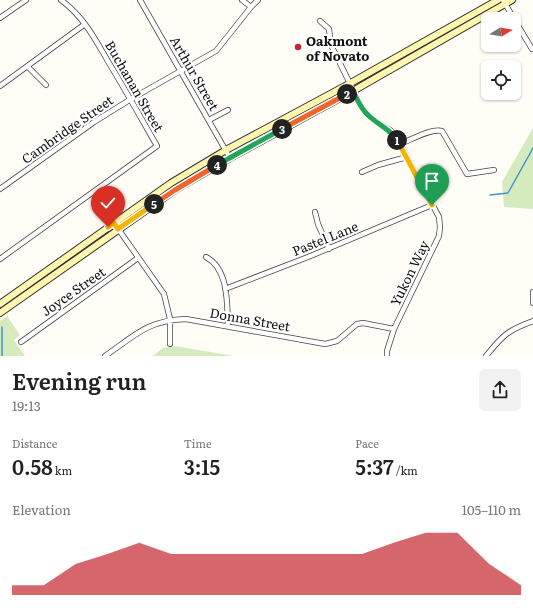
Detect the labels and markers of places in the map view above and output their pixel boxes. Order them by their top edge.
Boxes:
place label: Oakmont of Novato [306,31,369,65]
marker: Oakmont of Novato [293,42,303,52]
pin: 2 [337,84,357,104]
pin: 3 [272,119,292,139]
pin: 1 [387,130,407,150]
pin: 4 [207,155,227,175]
pin [415,164,449,205]
pin [91,186,125,227]
pin: 5 [144,194,164,214]

